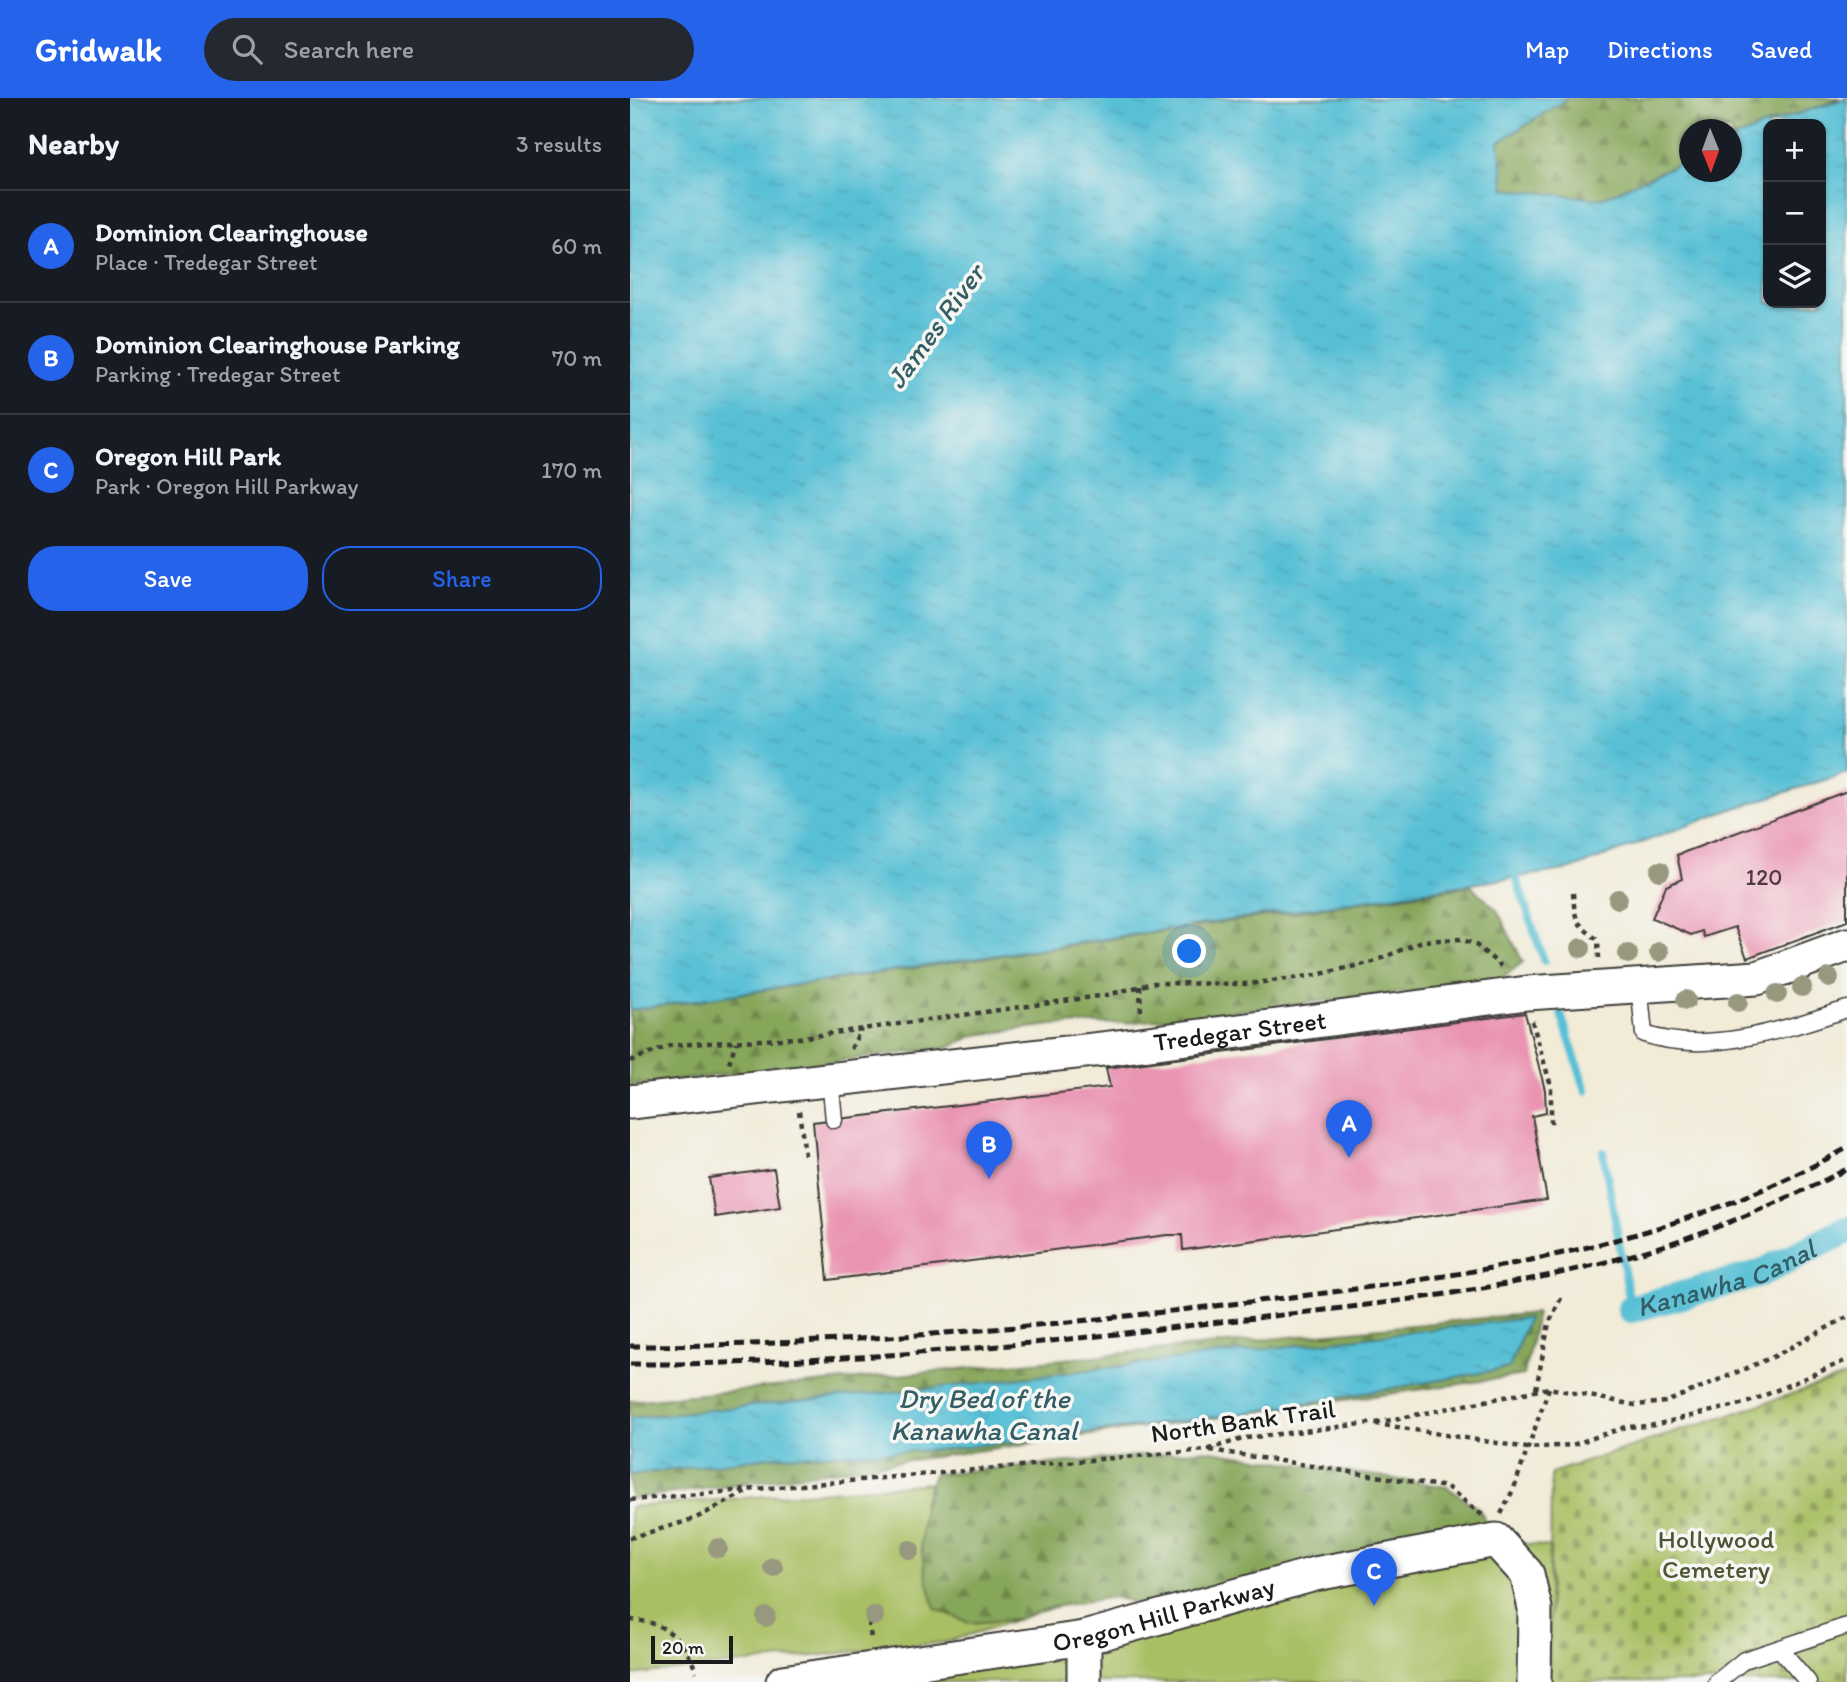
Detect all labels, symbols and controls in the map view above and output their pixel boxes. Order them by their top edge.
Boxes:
search box [204,18,694,81]
text: Gridwalk [35,30,162,69]
icon: search [228,30,266,68]
text: Search here [284,33,414,65]
text: Map [1525,35,1569,64]
text: Directions [1607,35,1713,64]
text: Saved [1751,35,1812,64]
north arrow [1679,119,1742,182]
map controls [1763,119,1826,308]
button: + [1763,119,1826,182]
text: Nearby [28,125,119,162]
text: 3 results [516,130,602,158]
button: − [1763,182,1826,245]
text: Dominion Clearinghouse [95,216,368,248]
text: A [44,232,58,260]
text: 60 m [551,232,602,260]
button: layers [1763,245,1826,308]
text: Place · Tredegar Street [95,248,318,276]
water label: James River [879,255,993,395]
text: Dominion Clearinghouse Parking [95,328,460,360]
text: B [44,344,58,372]
text: 70 m [552,344,602,372]
text: Parking · Tredegar Street [95,360,341,388]
text: Oregon Hill Park [95,440,281,472]
text: C [44,456,58,484]
text: 170 m [541,456,602,484]
text: Park · Oregon Hill Parkway [95,472,358,500]
button: Save [28,546,308,611]
button: Share [322,546,602,611]
house number: 120 [1746,863,1782,891]
your location [1172,934,1206,968]
street label: Tredegar Street [1152,1004,1328,1058]
pin: A [1326,1100,1372,1158]
pin: B [966,1121,1012,1179]
water label: Kanawha Canal [1633,1231,1823,1324]
water label: Dry Bed of the Kanawha Canal [891,1381,1080,1447]
street label: North Bank Trail [1149,1392,1337,1450]
park label: Hollywood Cemetery [1658,1523,1774,1585]
pin: C [1351,1548,1397,1606]
street label: Oregon Hill Parkway [1050,1570,1278,1658]
scale bar [651,1633,733,1665]
text: 20 m [662,1636,704,1659]

